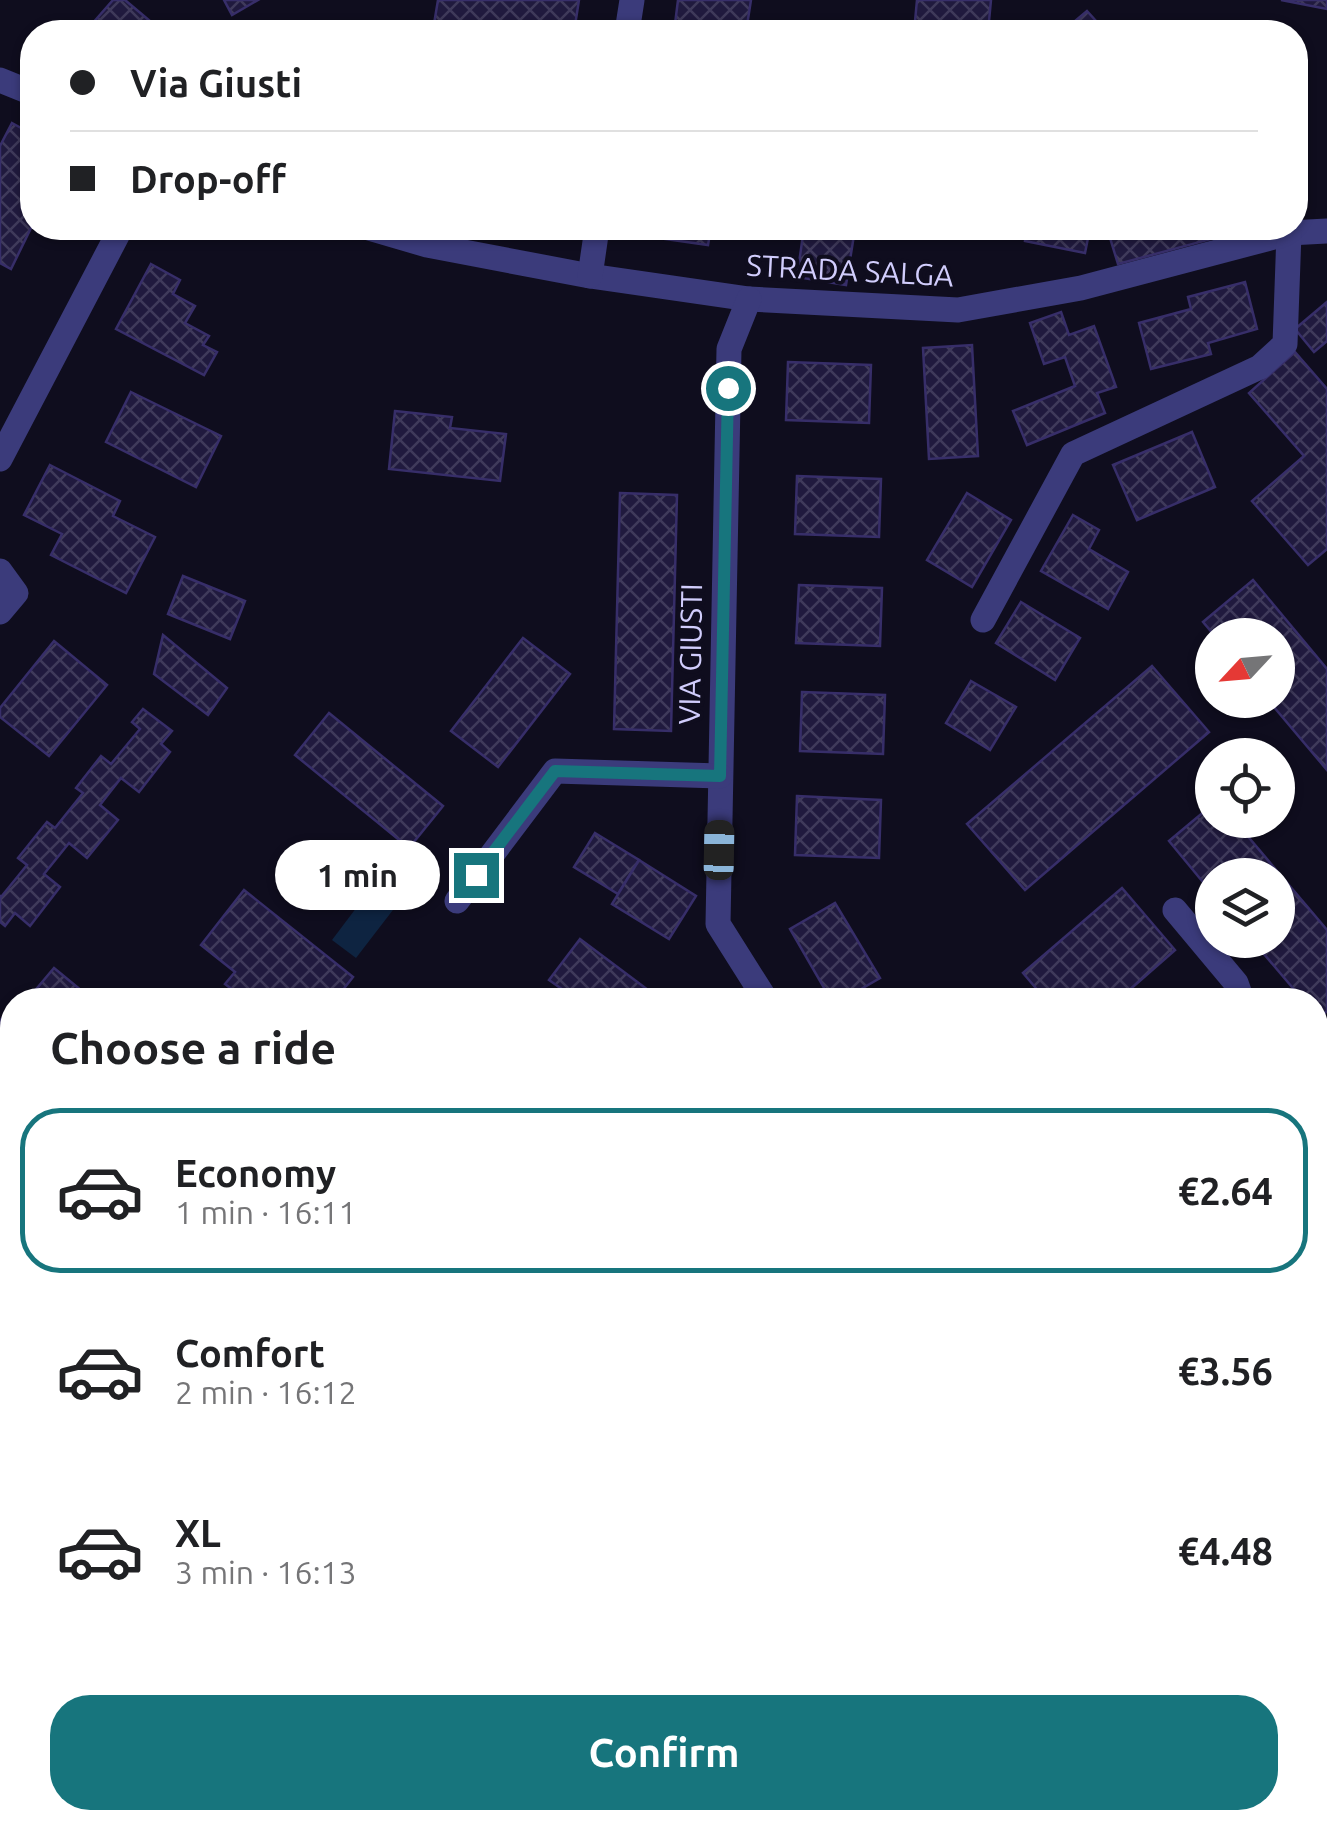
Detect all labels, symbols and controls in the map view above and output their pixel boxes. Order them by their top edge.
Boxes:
text: Via Giusti [130,62,302,104]
text: Drop-off [130,158,286,200]
street label: STRADA SALGA [745,248,955,292]
route start [706,366,751,411]
street label: VIA GIUSTI [672,583,708,725]
north arrow [1195,618,1295,718]
map controls [1195,618,1295,958]
button: locate [1195,738,1295,838]
car [703,820,735,880]
callout: 1 min [276,840,441,910]
route end [454,853,499,898]
text: 1 min [317,857,398,893]
button: layers [1195,858,1295,958]
text: Choose a ride [50,1022,336,1073]
icon: car [55,1146,145,1236]
text: Economy [175,1152,336,1194]
text: €2.64 [1178,1170,1273,1212]
text: 1 min · 16:11 [175,1194,357,1230]
icon: car [55,1326,145,1416]
text: Comfort [175,1332,325,1374]
text: €3.56 [1178,1350,1273,1392]
text: 2 min · 16:12 [175,1374,357,1410]
icon: car [55,1506,145,1596]
text: XL [175,1512,221,1554]
text: €4.48 [1178,1530,1273,1572]
text: 3 min · 16:13 [175,1554,357,1590]
button: Confirm [50,1695,1278,1810]

